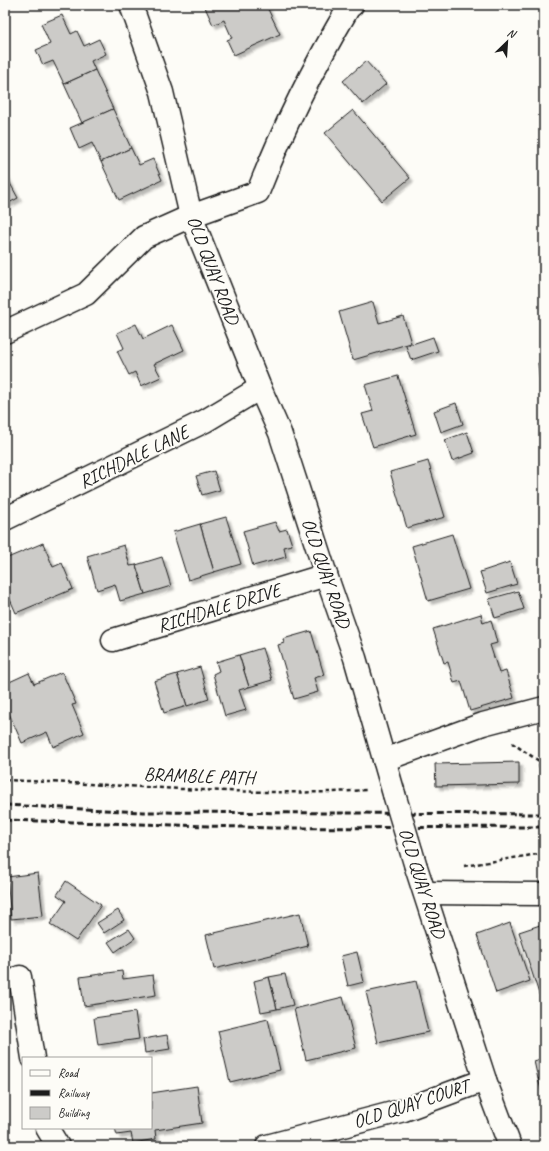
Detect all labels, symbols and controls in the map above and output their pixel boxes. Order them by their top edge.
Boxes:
north arrow [487,22,527,62]
text: N [505,25,519,42]
street label: OLD QUAY ROAD [181,212,245,329]
street label: RICHDALE LANE [75,419,195,494]
street label: OLD QUAY ROAD [296,515,357,633]
street label: RICHDALE DRIVE [155,577,286,638]
street label: BRAMBLE PATH [143,762,258,790]
street label: OLD QUAY ROAD [393,825,452,943]
legend [22,1057,152,1129]
text: Road [58,1065,80,1081]
street label: OLD QUAY COURT [350,1073,476,1134]
text: Railway [58,1085,90,1101]
text: Building [58,1105,90,1121]

